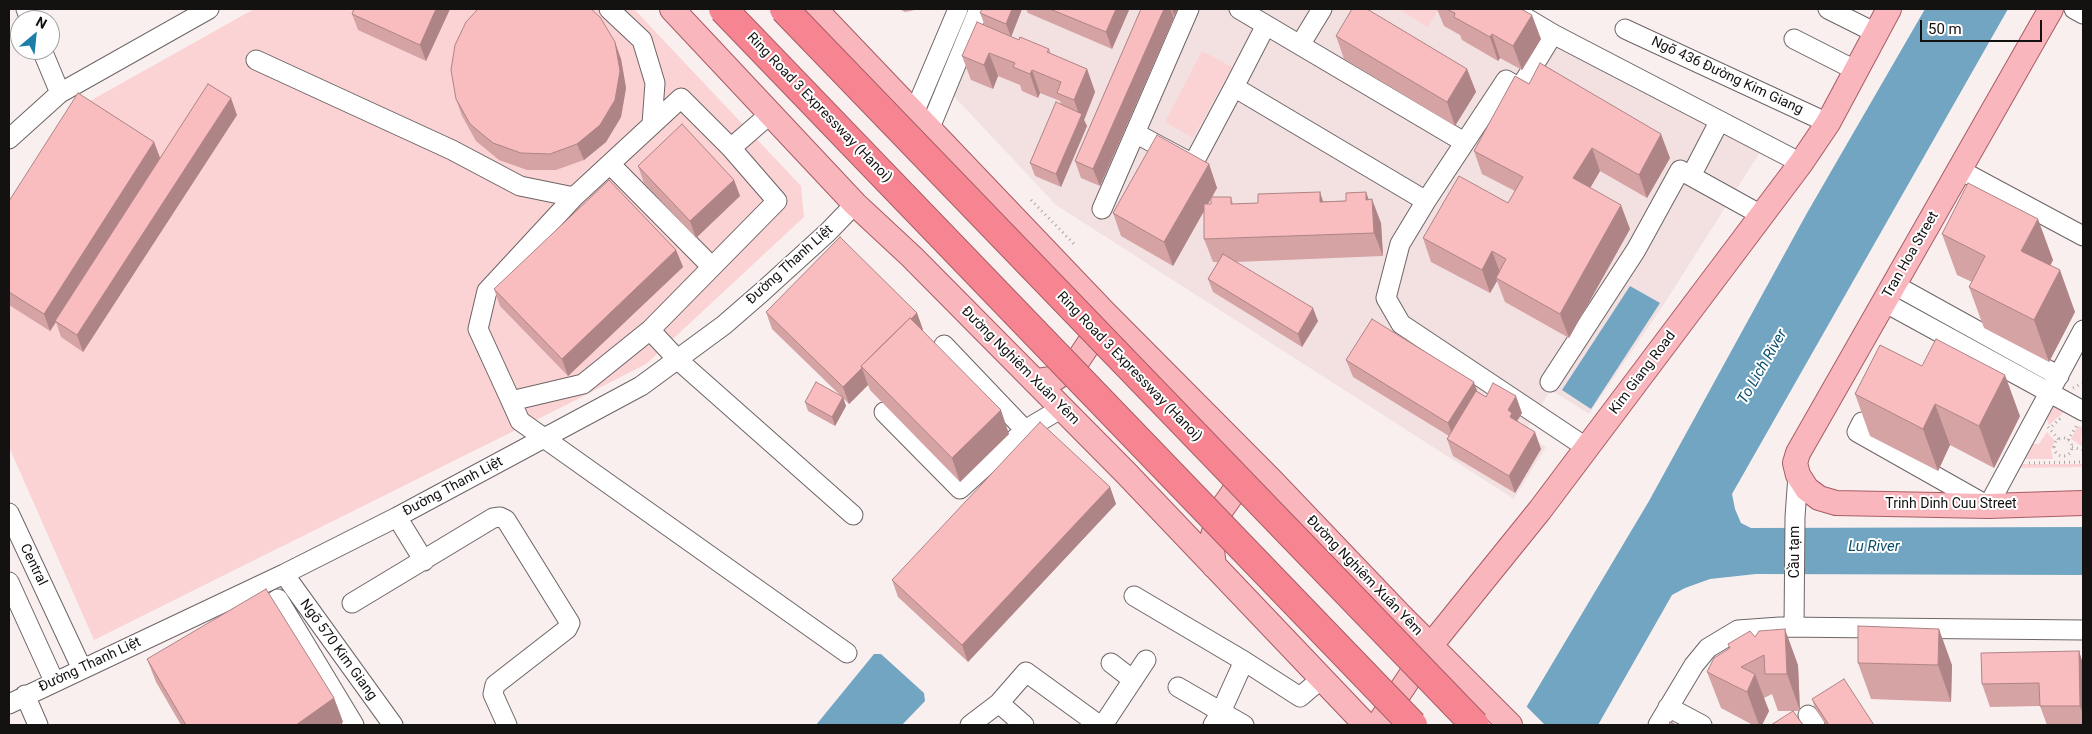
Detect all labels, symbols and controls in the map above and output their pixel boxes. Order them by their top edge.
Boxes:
north arrow [10,10,60,60]
scale bar [1922,10,2044,42]
text: N [33,13,50,32]
text: 50 m [1928,20,1962,38]
street label: Ring Road 3 Expressway (Hanoi) [743,30,895,186]
street label: Ngõ 436 Đường Kim Giang [1648,33,1806,119]
street label: Tran Hoa Street [1879,209,1943,301]
street label: Đường Thanh Liệt [743,222,837,308]
street label: Ring Road 3 Expressway (Hanoi) [1053,289,1205,445]
street label: Đường Nghiêm Xuân Yêm [957,303,1083,429]
water label: To Lich River [1735,327,1791,407]
street label: Kim Giang Road [1606,328,1680,418]
street label: Đường Thanh Liệt [400,454,506,520]
street label: Trinh Dinh Cuu Street [1885,496,2017,512]
street label: Đường Nghiêm Xuân Yêm [1302,513,1426,639]
street label: Cầu tạm [1787,526,1803,578]
water label: Lu River [1848,538,1900,556]
street label: Central [16,541,50,589]
street label: Ngõ 570 Kim Giang [296,596,380,704]
street label: Đường Thanh Liệt [36,634,144,696]

